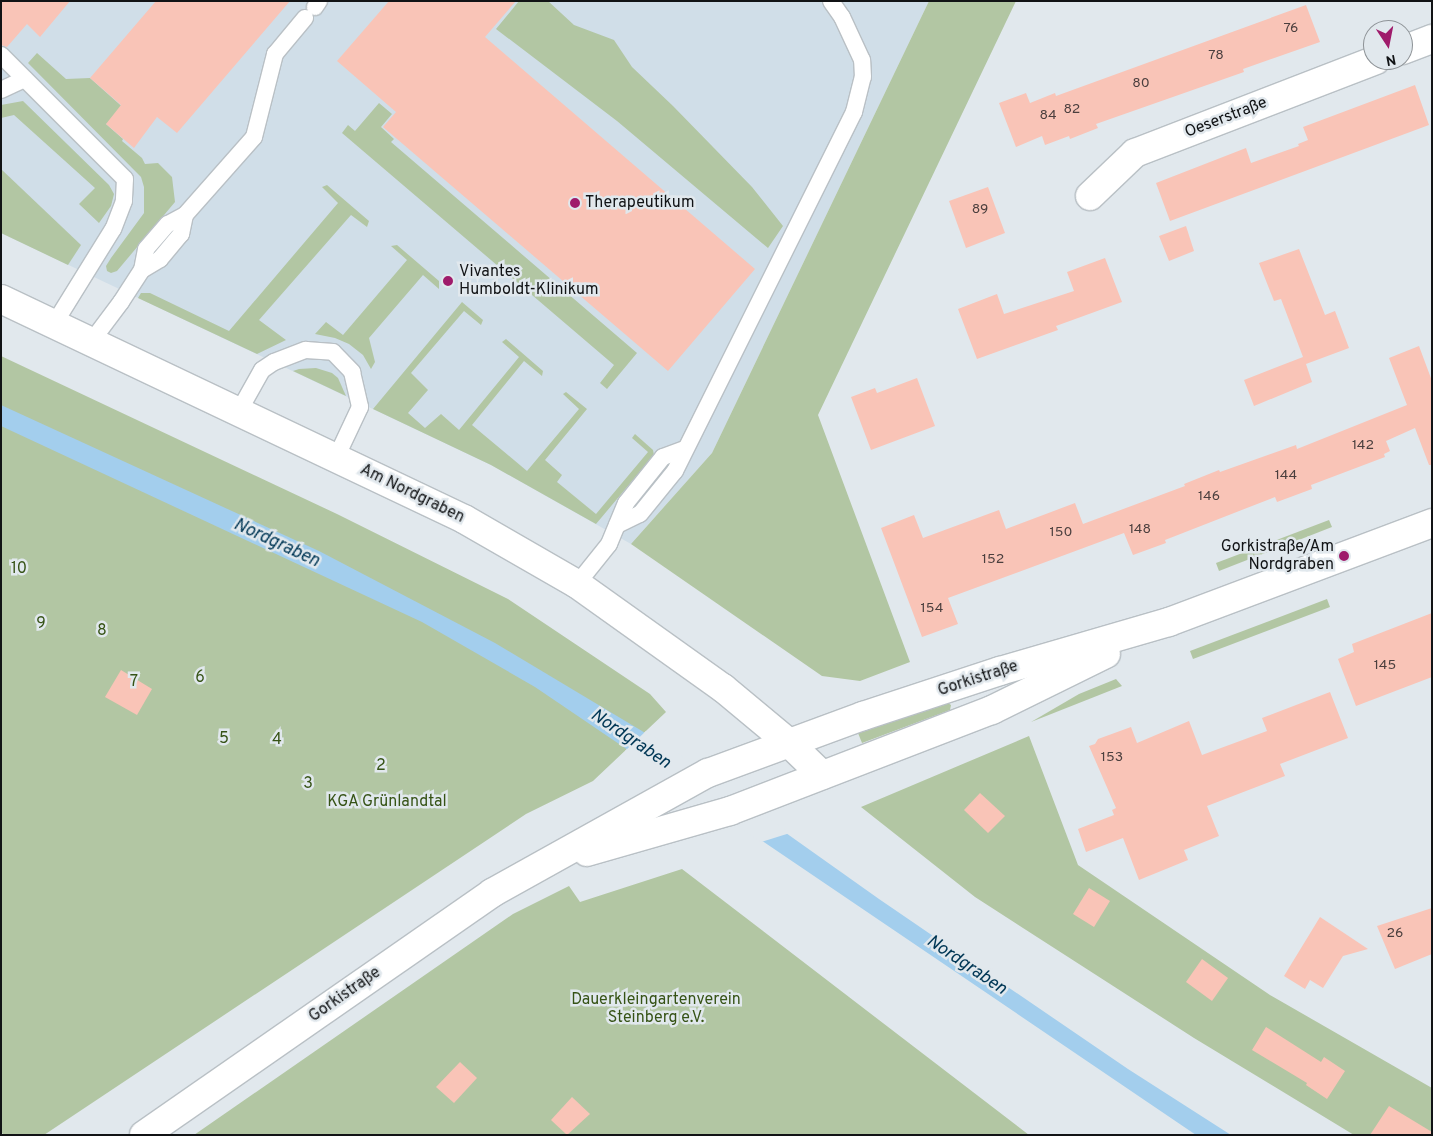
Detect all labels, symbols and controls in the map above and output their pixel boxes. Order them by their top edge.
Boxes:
north arrow [1363,20,1413,70]
house number: 76 [1284,21,1298,37]
house number: 78 [1208,48,1224,64]
text: N [1384,50,1397,69]
house number: 80 [1132,76,1150,92]
street label: Oeserstraße [1182,94,1270,142]
house number: 82 [1064,102,1080,118]
house number: 84 [1039,108,1057,124]
place label: Therapeutikum [585,193,695,213]
marker: Therapeutikum [569,197,581,209]
house number: 89 [972,202,988,218]
place label: Vivantes Humboldt-Klinikum [459,262,599,300]
marker: Vivantes Humboldt-Klinikum [441,274,455,288]
house number: 142 [1352,438,1374,454]
street label: Am Nordgraben [357,460,467,528]
house number: 144 [1275,468,1297,484]
house number: 146 [1198,489,1220,505]
water label: Nordgraben [230,515,322,573]
house number: 148 [1129,522,1151,538]
house number: 150 [1050,525,1072,541]
place label: Gorkistraße/Am Nordgraben [1221,537,1334,575]
marker: Gorkistraße/Am Nordgraben [1338,550,1350,562]
house number: 152 [982,552,1004,568]
park label: 10 [11,559,27,579]
house number: 154 [921,601,943,617]
park label: 9 [36,614,46,634]
park label: 8 [97,621,107,641]
street label: Gorkistraße [936,657,1020,701]
house number: 145 [1374,658,1396,674]
park label: 6 [195,668,205,688]
park label: 7 [130,672,138,692]
water label: Nordgraben [586,705,674,775]
park label: 5 [219,729,229,749]
park label: 4 [272,730,282,750]
house number: 153 [1101,750,1123,766]
park label: 2 [376,756,386,776]
park label: 3 [303,774,313,794]
park label: KGA Grünlandtal [327,792,447,812]
house number: 26 [1387,926,1403,942]
water label: Nordgraben [922,931,1010,1001]
street label: Gorkistraße [305,963,385,1027]
park label: Dauerkleingartenverein Steinberg e.V. [571,990,741,1028]

